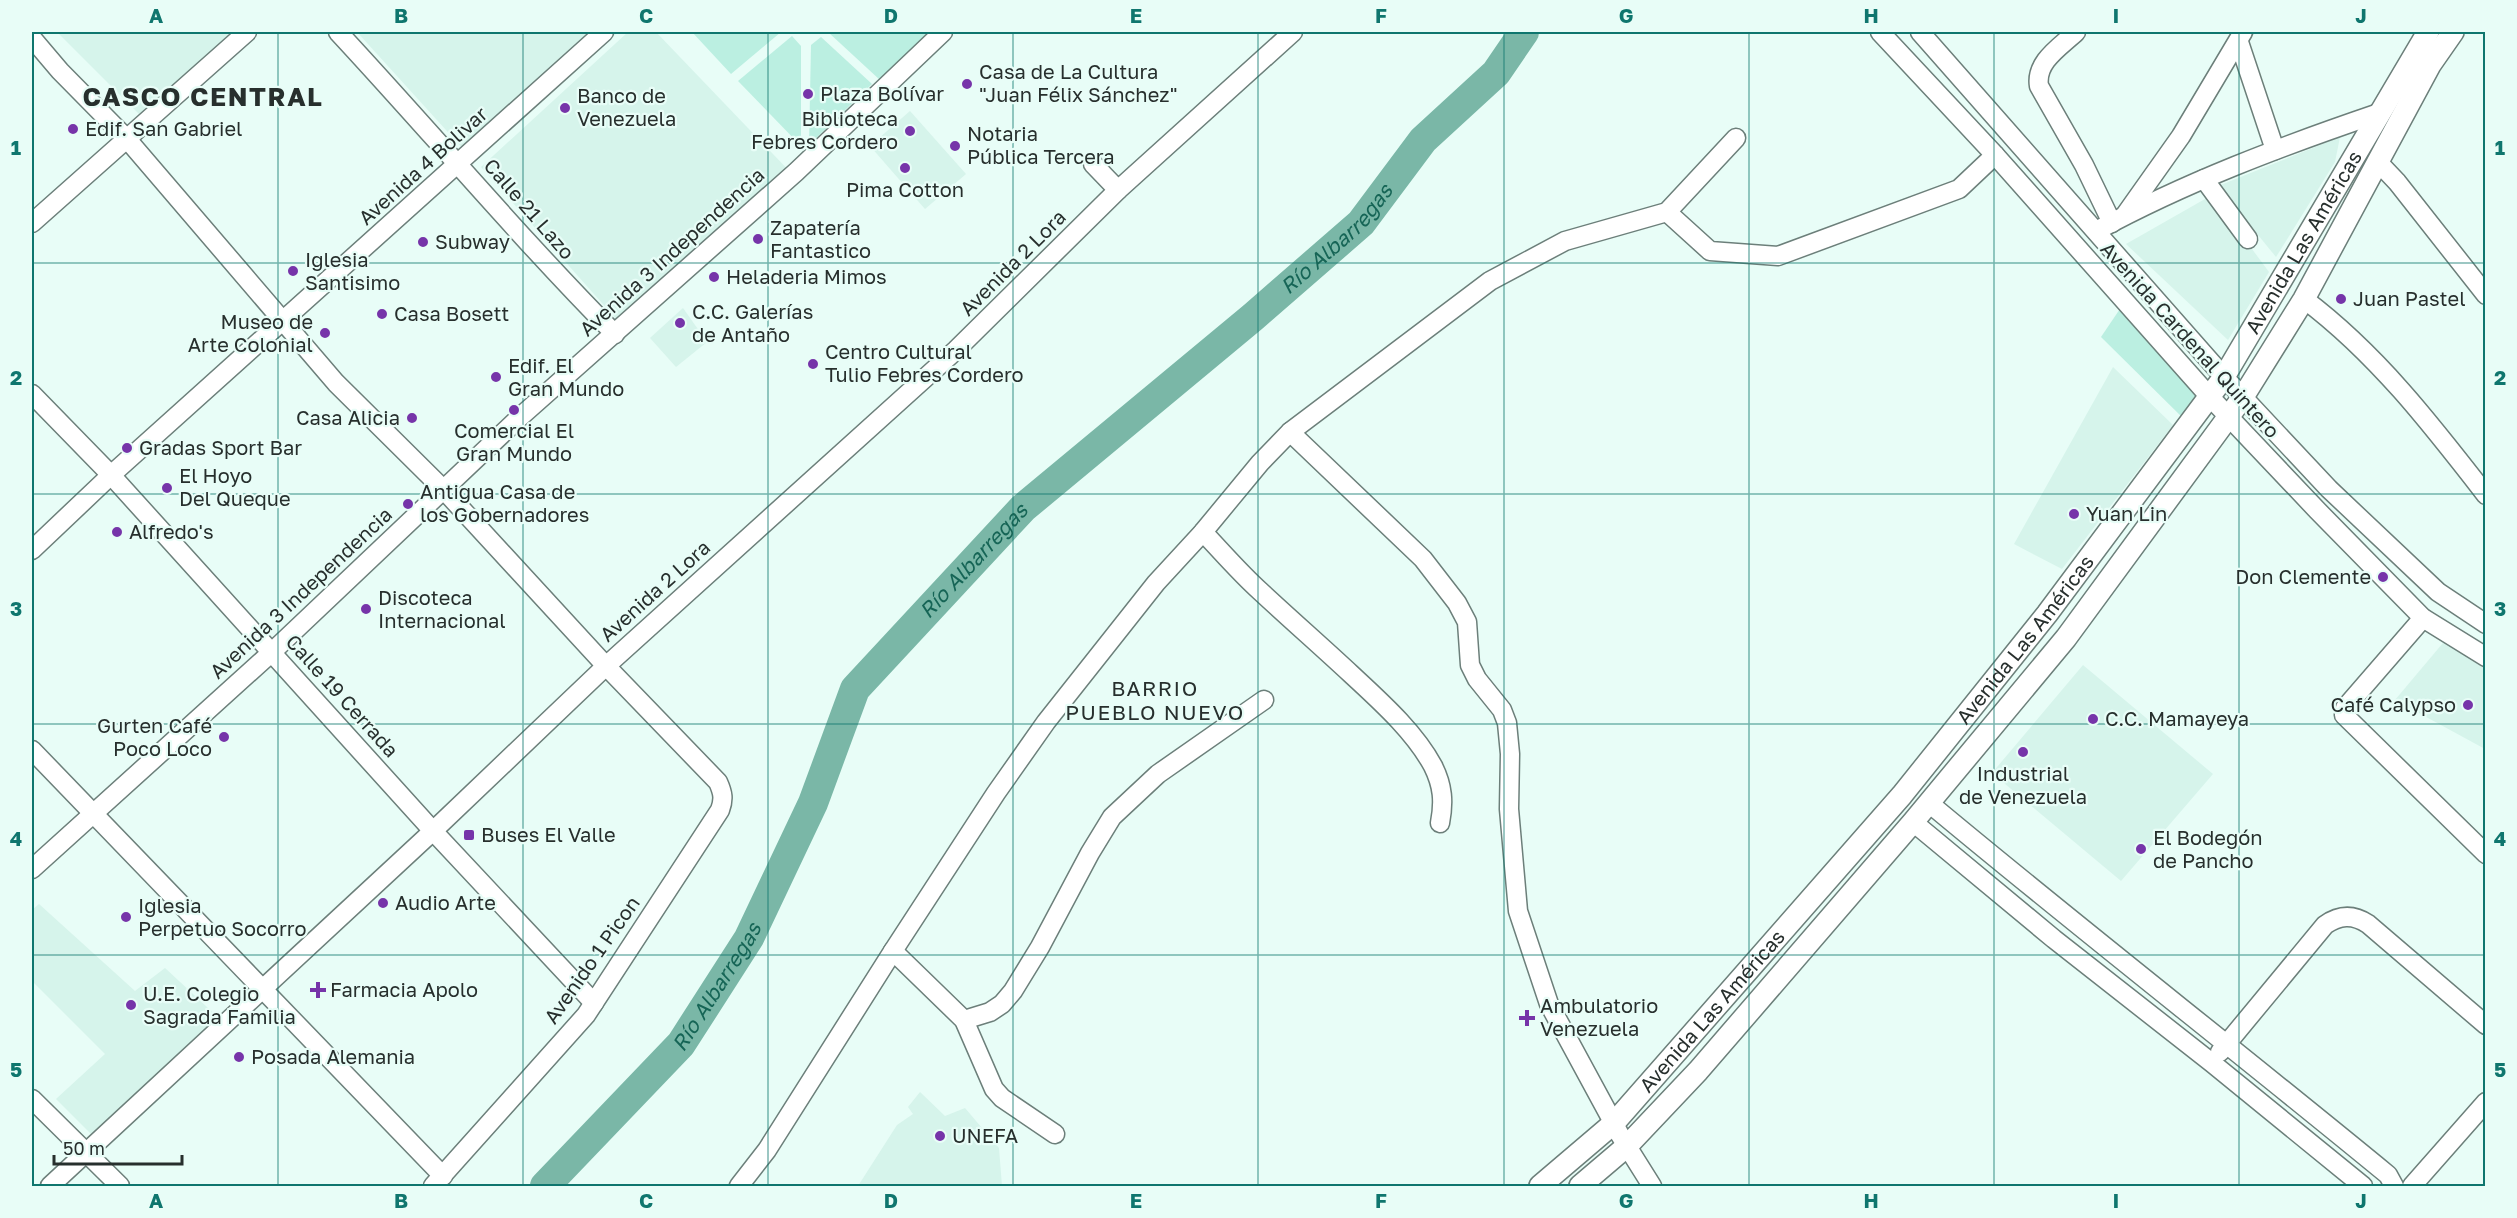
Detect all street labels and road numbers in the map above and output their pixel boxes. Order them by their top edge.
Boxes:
street label: Avenida 4 Bolivar [353,101,492,229]
street label: Avenida Las Américas [2240,146,2366,337]
street label: Calle 21 Lazo [480,153,580,264]
street label: Avenida 3 Independencia [574,162,769,340]
street label: Avenida 2 Lora [954,204,1070,320]
street label: Avenida Cardenal Quintero [2096,236,2285,442]
street label: Avenida 3 Independencia [204,502,396,683]
street label: Avenida 2 Lora [594,535,714,646]
street label: Avenida Las Américas [1951,550,2098,728]
street label: Calle 19 Cerrada [281,629,404,761]
street label: Avenido 1 Picon [538,891,644,1028]
street label: Avenida Las Américas [1634,924,1789,1097]

